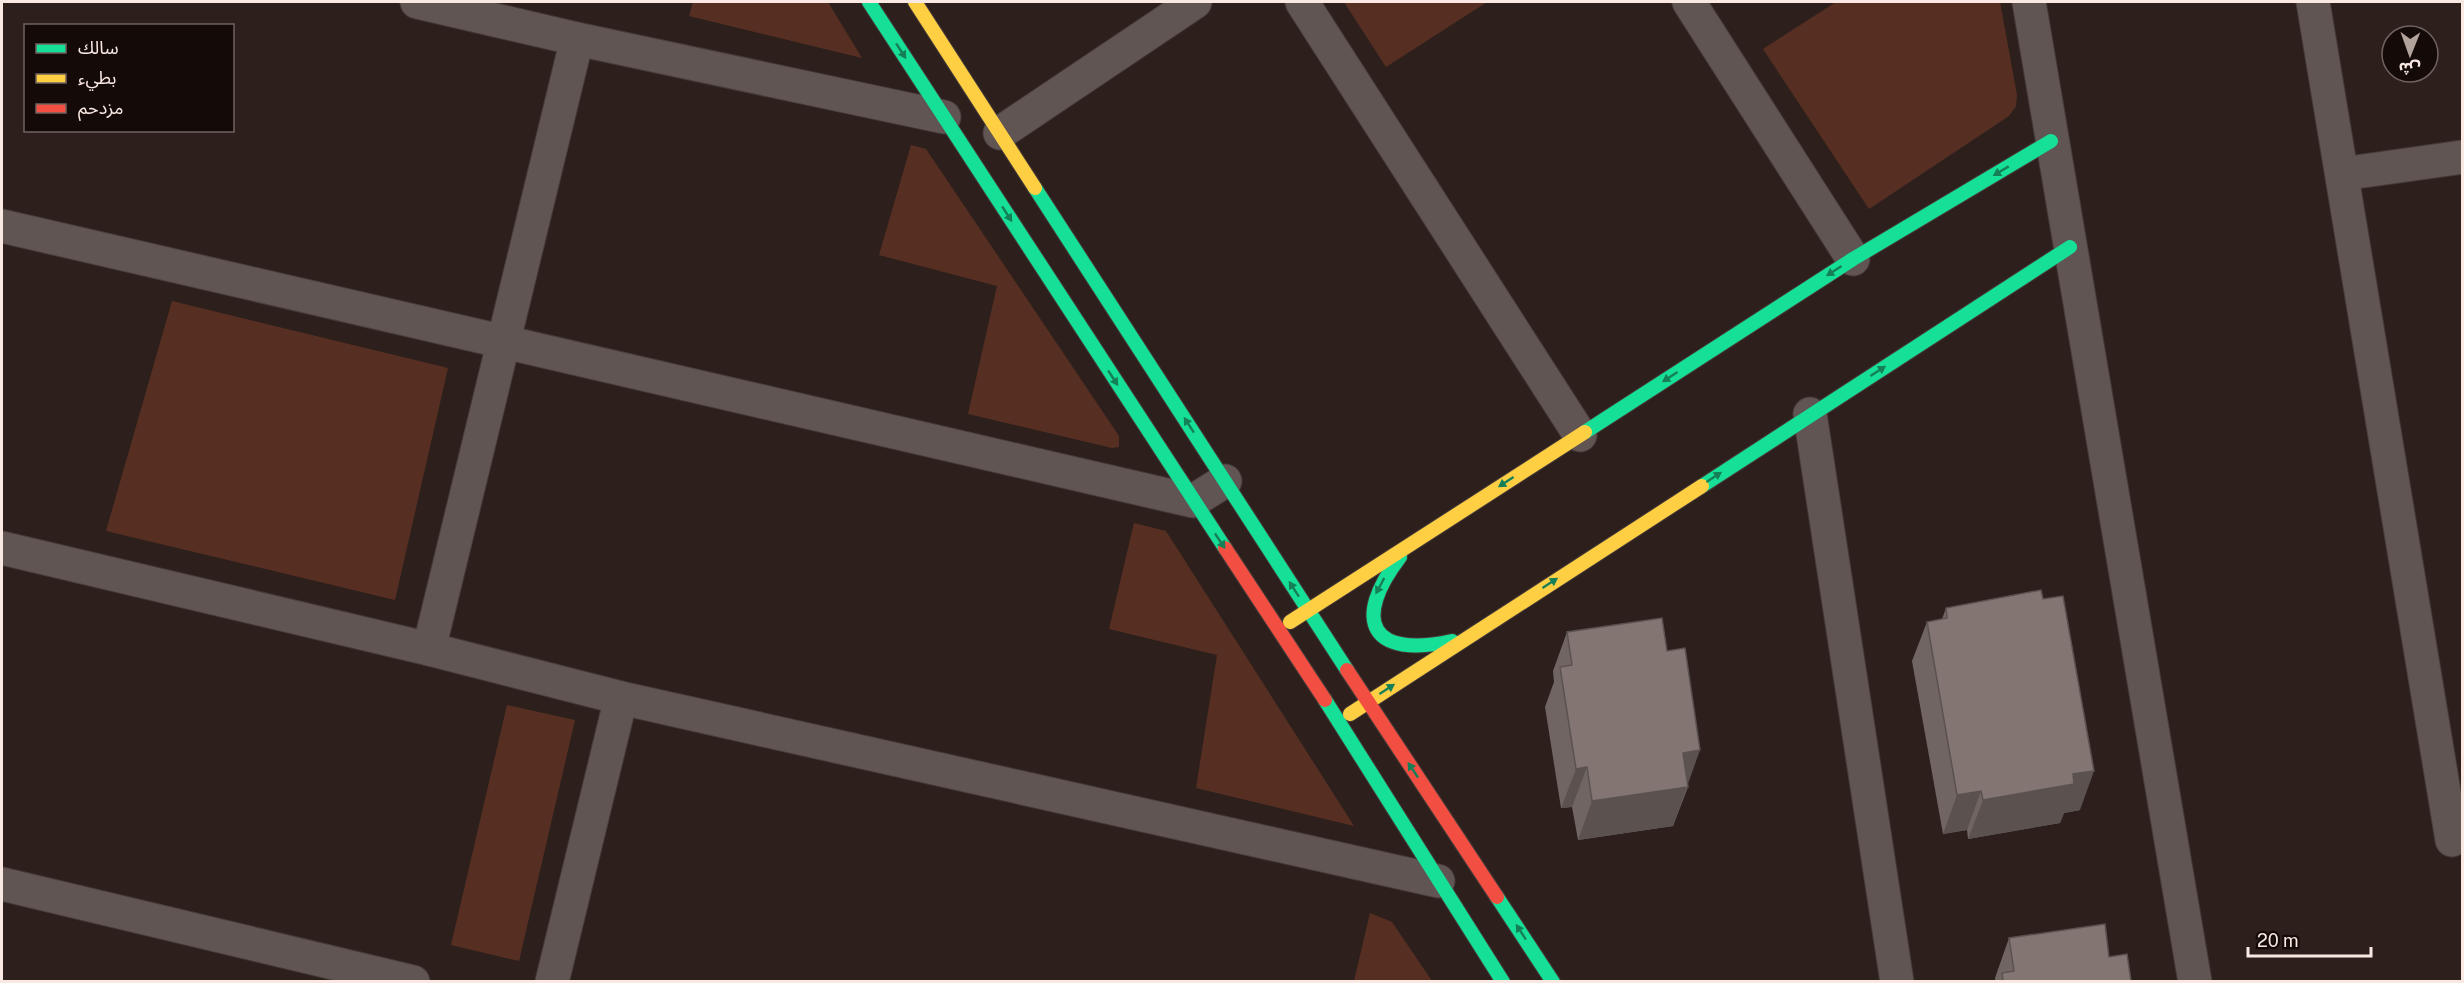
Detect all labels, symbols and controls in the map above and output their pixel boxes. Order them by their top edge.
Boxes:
legend [24,24,234,132]
north arrow [2380,24,2440,84]
text: سالك [78,37,119,58]
one-way arrow [895,42,907,58]
text: ش [2399,59,2421,78]
text: بطيء [78,67,116,91]
text: مزدحم [78,97,123,121]
one-way arrow [1993,165,2009,176]
one-way arrow [1001,206,1013,222]
one-way arrow [1826,265,1842,276]
one-way arrow [1870,366,1886,377]
one-way arrow [1107,370,1118,386]
one-way arrow [1662,371,1678,382]
one-way arrow [1184,417,1195,433]
one-way arrow [1706,471,1722,482]
one-way arrow [1498,477,1514,488]
one-way arrow [1214,533,1225,549]
one-way arrow [1542,577,1558,589]
one-way arrow [1375,578,1385,595]
one-way arrow [1289,581,1300,598]
one-way arrow [1379,684,1395,695]
one-way arrow [1408,762,1419,778]
scale bar [2248,920,2371,958]
one-way arrow [1515,925,1527,941]
text: 20 m [2257,930,2299,951]

